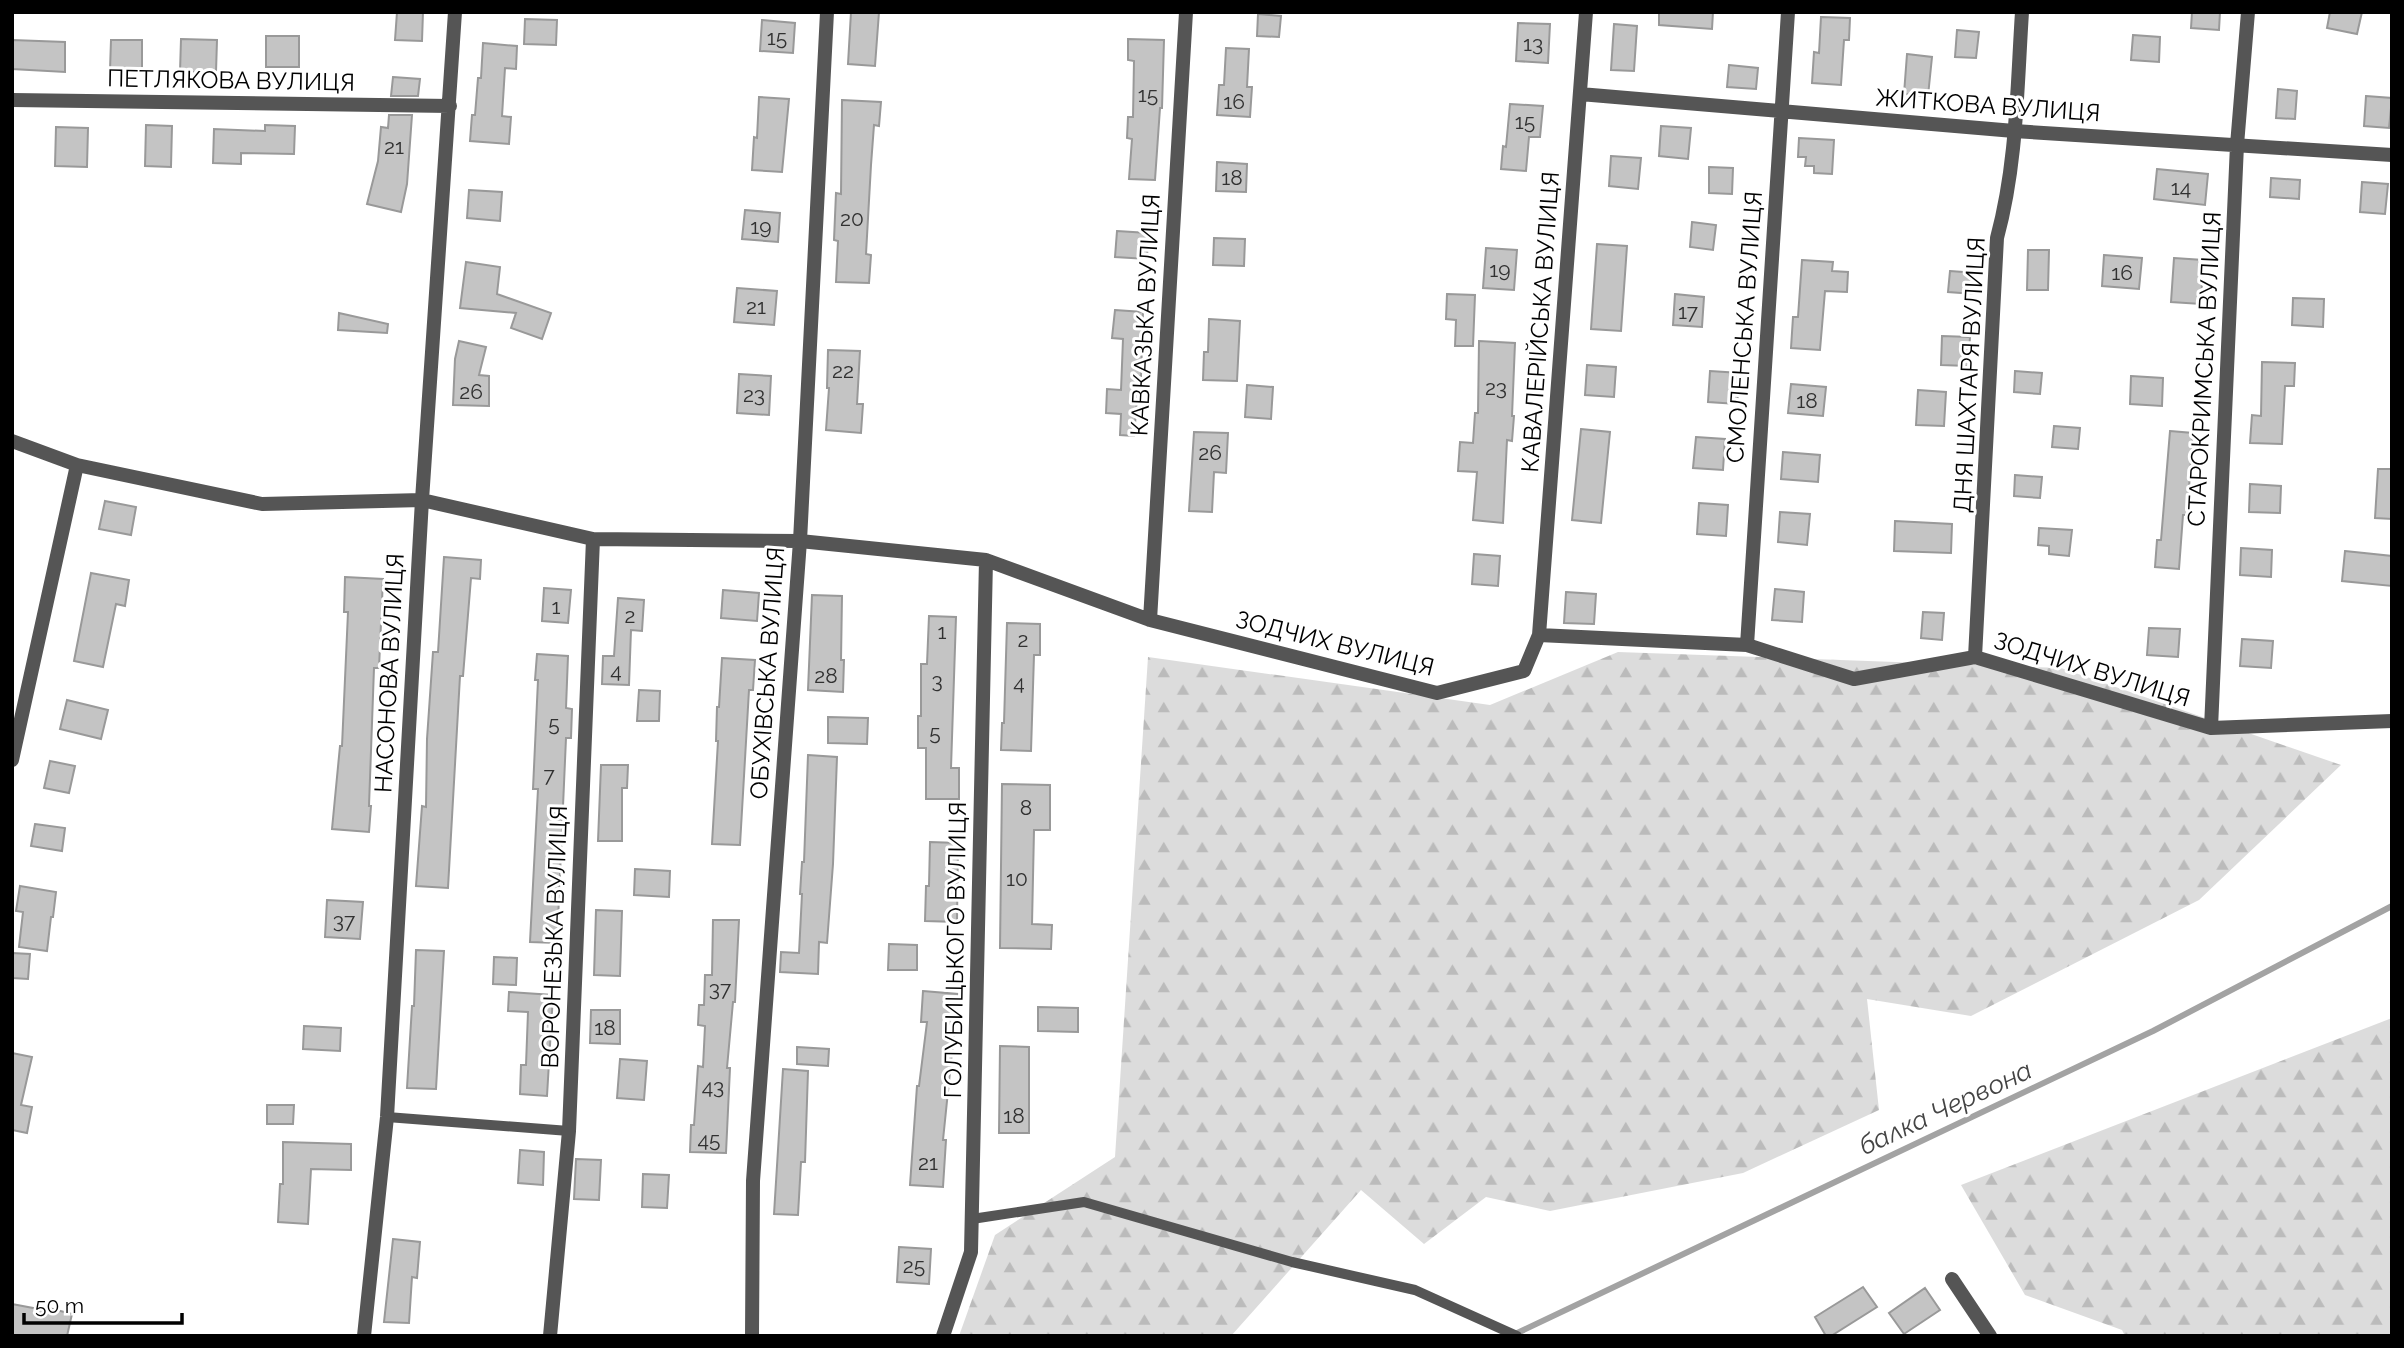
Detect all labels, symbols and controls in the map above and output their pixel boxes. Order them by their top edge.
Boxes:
house number: 15 [767,25,787,50]
house number: 13 [1523,31,1543,56]
street label: ПЕТЛЯКОВА ВУЛИЦЯ [107,63,355,97]
house number: 15 [1138,82,1158,107]
street label: ЖИТКОВА ВУЛИЦЯ [1875,83,2101,127]
house number: 16 [1223,89,1245,114]
house number: 15 [1515,109,1535,134]
house number: 21 [384,134,404,159]
house number: 18 [1221,165,1243,190]
street label: КАВАЛЕРІЙСЬКА ВУЛИЦЯ [1515,170,1565,474]
house number: 14 [2171,175,2191,200]
street label: СМОЛЕНСЬКА ВУЛИЦЯ [1720,190,1768,464]
street label: КАВКАЗЬКА ВУЛИЦЯ [1124,193,1166,437]
house number: 20 [840,206,864,231]
street label: СТАРОКРИМСЬКА ВУЛИЦЯ [2181,211,2227,527]
house number: 19 [750,214,772,239]
street label: ДНЯ ШАХТАРЯ ВУЛИЦЯ [1947,236,1991,514]
house number: 19 [1489,257,1511,282]
house number: 16 [2111,260,2133,285]
house number: 21 [746,294,766,319]
house number: 17 [1678,299,1699,324]
house number: 22 [832,358,854,383]
house number: 23 [1485,375,1507,400]
house number: 26 [459,379,483,404]
house number: 23 [743,382,765,407]
house number: 18 [1796,388,1818,413]
house number: 26 [1198,440,1222,465]
street label: ОБУХІВСЬКА ВУЛИЦЯ [744,546,790,800]
street label: НАСОНОВА ВУЛИЦЯ [368,552,410,794]
house number: 1 [552,594,561,619]
house number: 2 [625,603,635,628]
street label: ЗОДЧИХ ВУЛИЦЯ [1233,604,1437,682]
house number: 1 [938,619,947,644]
street label: ЗОДЧИХ ВУЛИЦЯ [1991,625,2193,713]
house number: 2 [1018,627,1028,652]
house number: 4 [610,658,622,683]
house number: 28 [814,663,838,688]
house number: 3 [931,668,943,693]
house number: 4 [1013,670,1025,695]
house number: 5 [548,711,560,736]
house number: 5 [929,720,941,745]
house number: 7 [543,762,555,787]
house number: 8 [1020,795,1032,820]
street label: ГОЛУБИЦЬКОГО ВУЛИЦЯ [938,801,972,1099]
street label: ВОРОНЕЗЬКА ВУЛИЦЯ [535,805,573,1069]
house number: 10 [1006,866,1028,891]
house number: 37 [333,908,356,933]
house number: 37 [709,976,732,1001]
house number: 18 [594,1015,616,1040]
water label: балка Червона [1854,1055,2036,1161]
house number: 43 [702,1074,724,1099]
house number: 18 [1003,1103,1025,1128]
house number: 45 [698,1127,720,1152]
house number: 21 [918,1150,938,1175]
house number: 25 [903,1253,925,1278]
scale bar [24,1282,182,1326]
text: 50 m [35,1293,84,1318]

